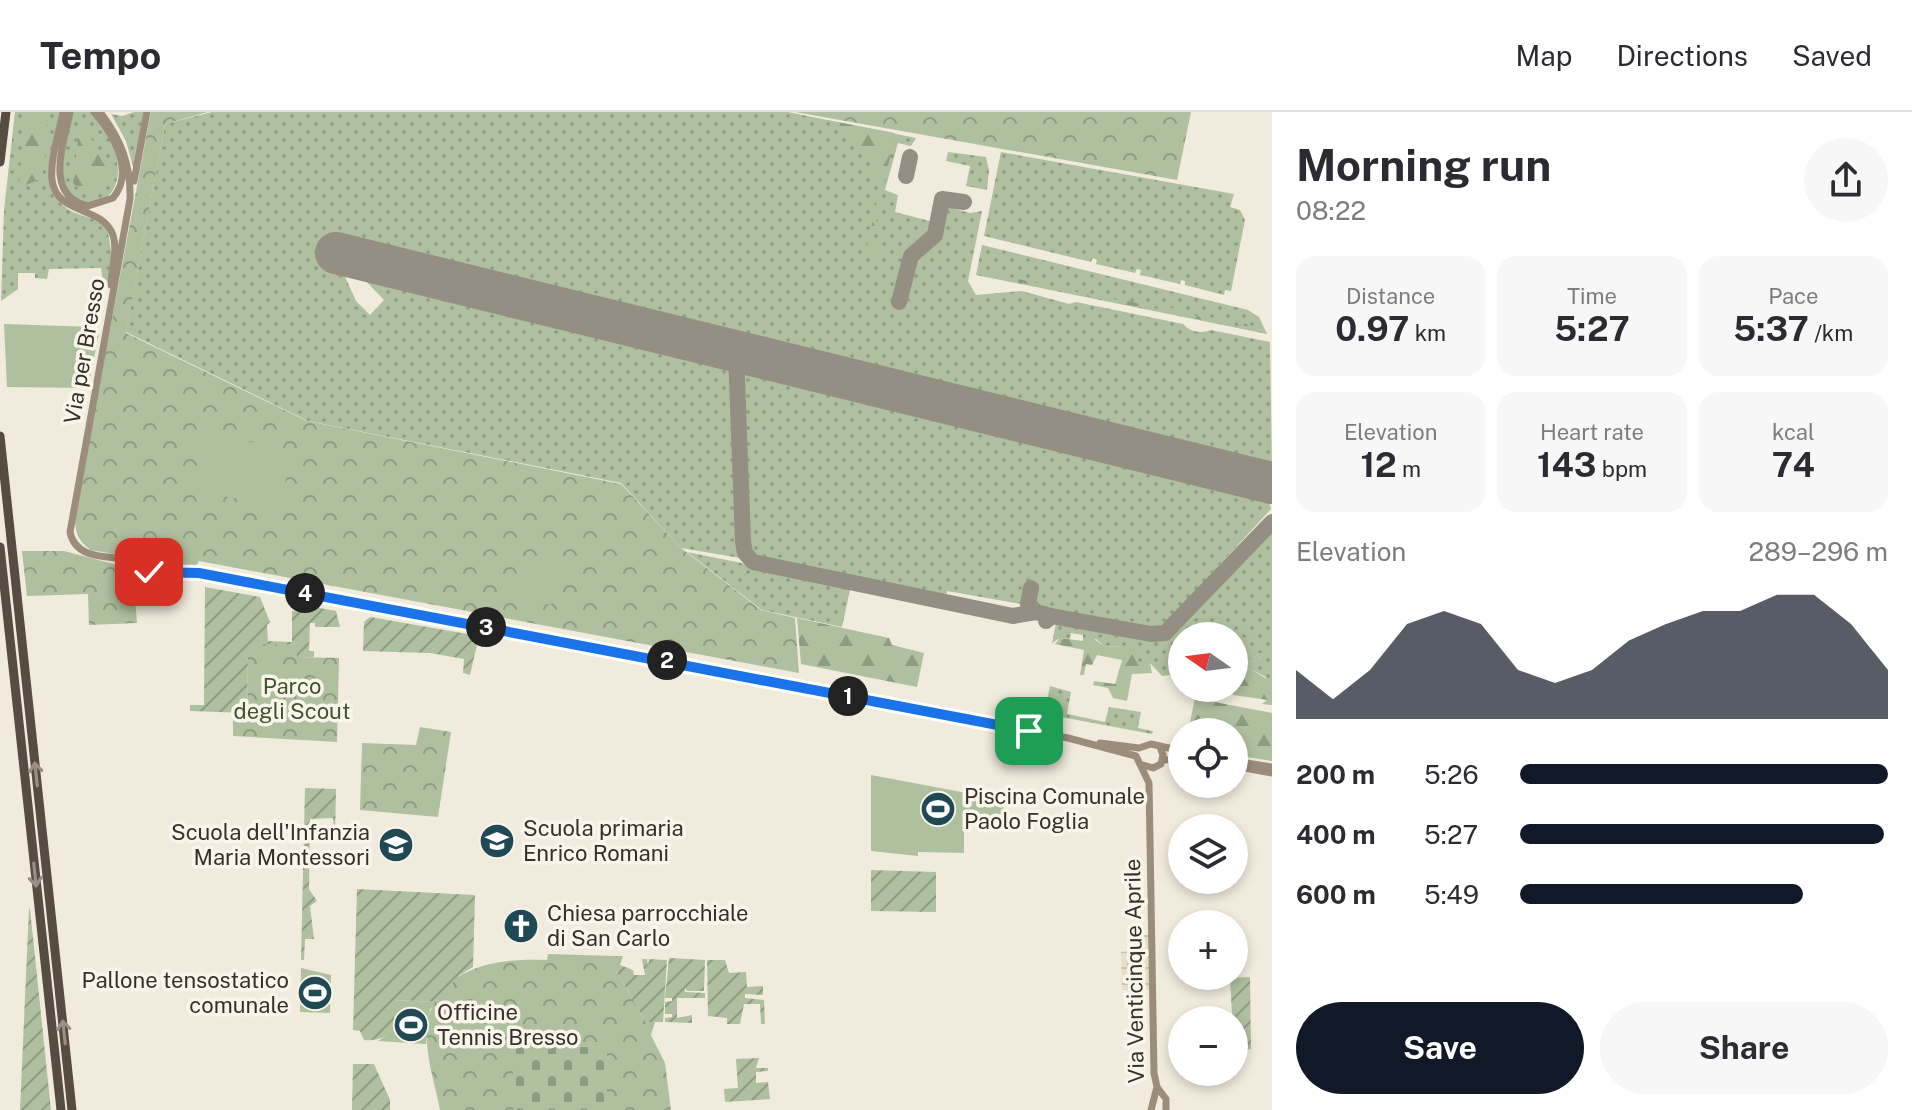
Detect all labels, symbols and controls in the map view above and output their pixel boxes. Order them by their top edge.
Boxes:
text: Tempo [40,33,161,78]
text: Map [1516,39,1572,72]
text: Directions [1616,39,1748,72]
text: Saved [1792,39,1872,72]
button: share [1804,138,1888,222]
text: Morning run [1296,139,1551,191]
text: 08:22 [1296,195,1366,226]
street label: Via per Bresso [58,276,110,426]
text: Distance [1346,283,1435,309]
text: Time [1567,283,1617,309]
text: Pace [1768,283,1818,309]
text: 0.97 [1335,309,1409,349]
text: 5:27 [1554,309,1630,349]
text: 5:37 [1733,309,1809,349]
text: km [1409,320,1446,346]
text: /km [1809,320,1853,346]
text: Elevation [1344,419,1437,445]
text: Heart rate [1540,419,1644,445]
text: kcal [1772,419,1815,445]
text: 12 [1360,445,1397,485]
text: 143 [1537,445,1596,485]
text: 74 [1772,445,1815,485]
text: m [1397,456,1421,482]
text: bpm [1596,456,1647,482]
text: Elevation [1296,536,1406,567]
text: 289–296 m [1749,536,1888,567]
pin [115,538,183,606]
icon: check [127,550,171,594]
pin: 4 [285,573,325,613]
text: 4 [298,580,312,606]
pin: 3 [466,607,506,647]
text: 3 [479,614,493,640]
north arrow [1168,622,1248,702]
map controls [1168,622,1248,1086]
pin: 2 [647,640,687,680]
text: 2 [660,647,674,673]
park label: Parco degli Scout [234,673,350,724]
pin: 1 [828,676,868,716]
text: 1 [843,683,853,709]
pin [995,697,1063,765]
icon: arrive [1007,709,1051,753]
button: locate [1168,718,1248,798]
text: 200 m [1296,759,1375,790]
text: 5:26 [1424,759,1479,790]
one-way arrow [28,761,43,788]
place label: Piscina Comunale Paolo Foglia [964,783,1145,834]
sports icon: Piscina Comunale Paolo Foglia [919,790,957,828]
button: layers [1168,814,1248,894]
place label: Scuola primaria Enrico Romani [523,815,684,866]
place label: Scuola dell'Infanzia Maria Montessori [171,819,370,870]
text: 400 m [1296,819,1376,850]
text: 5:27 [1424,819,1478,850]
school or university icon: Scuola primaria Enrico Romani [478,822,516,860]
school or university icon: Scuola dell'Infanzia Maria Montessori [377,826,415,864]
street label: Via Venticinque Aprile [1119,858,1149,1084]
one-way arrow [27,861,42,888]
text: 600 m [1296,879,1376,910]
text: 5:49 [1424,879,1479,910]
place label: Chiesa parrocchiale di San Carlo [547,900,749,951]
church icon: Chiesa parrocchiale di San Carlo [502,907,540,945]
button: + [1168,910,1248,990]
place label: Pallone tensostatico comunale [82,967,289,1018]
sports icon: Pallone tensostatico comunale [296,974,334,1012]
place label: Officine Tennis Bresso [437,999,578,1050]
button: Save [1296,1002,1584,1094]
button: Share [1600,1002,1888,1094]
sports icon: Officine Tennis Bresso [392,1006,430,1044]
button: − [1168,1006,1248,1086]
one-way arrow [56,1020,71,1046]

